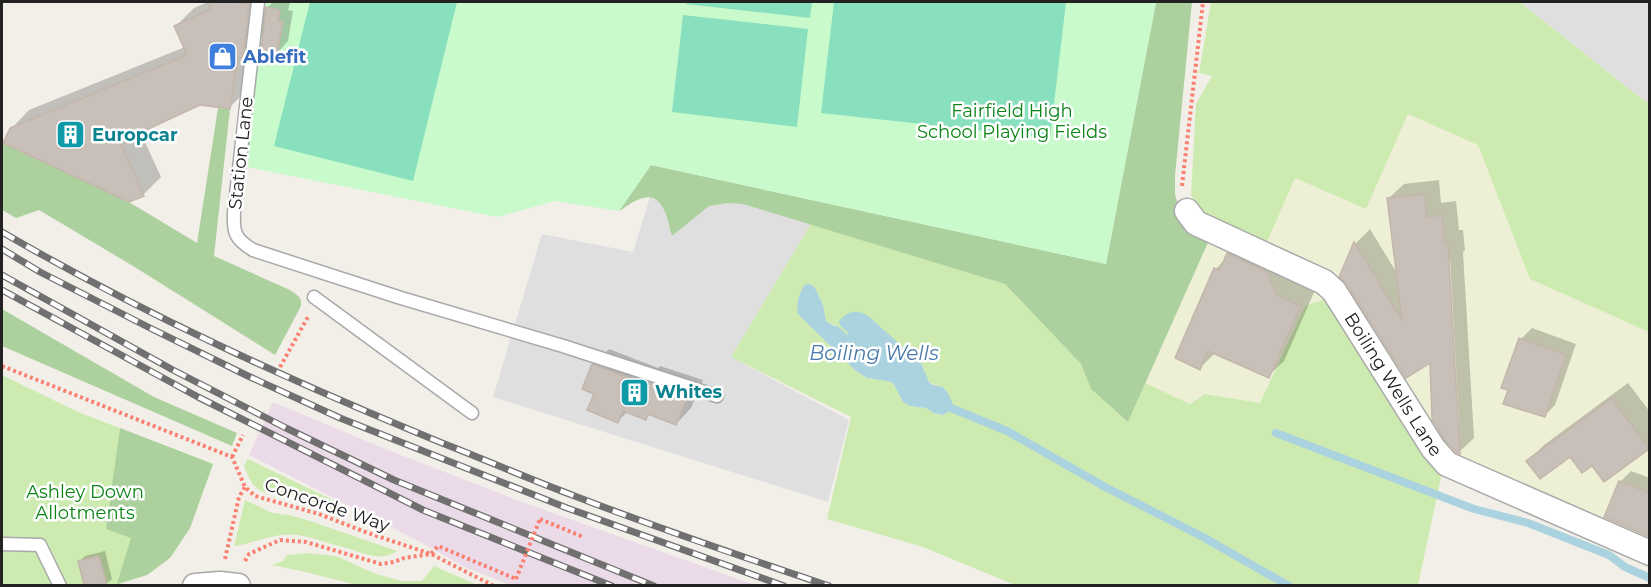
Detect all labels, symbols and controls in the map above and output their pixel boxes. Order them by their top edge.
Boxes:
shop icon: Ablefit [206,41,238,73]
place label: Ablefit [242,46,306,68]
street label: Station Lane [224,95,258,210]
park label: Fairfield High School Playing Fields [917,100,1107,143]
building icon: Europcar [55,119,87,151]
place label: Europcar [92,124,178,146]
street label: Boiling Wells Lane [1339,308,1447,461]
water label: Boiling Wells [809,341,939,365]
building icon: Whites [618,376,650,408]
place label: Whites [655,381,723,403]
street label: Concorde Way [262,473,393,537]
park label: Ashley Down Allotments [26,481,144,524]

